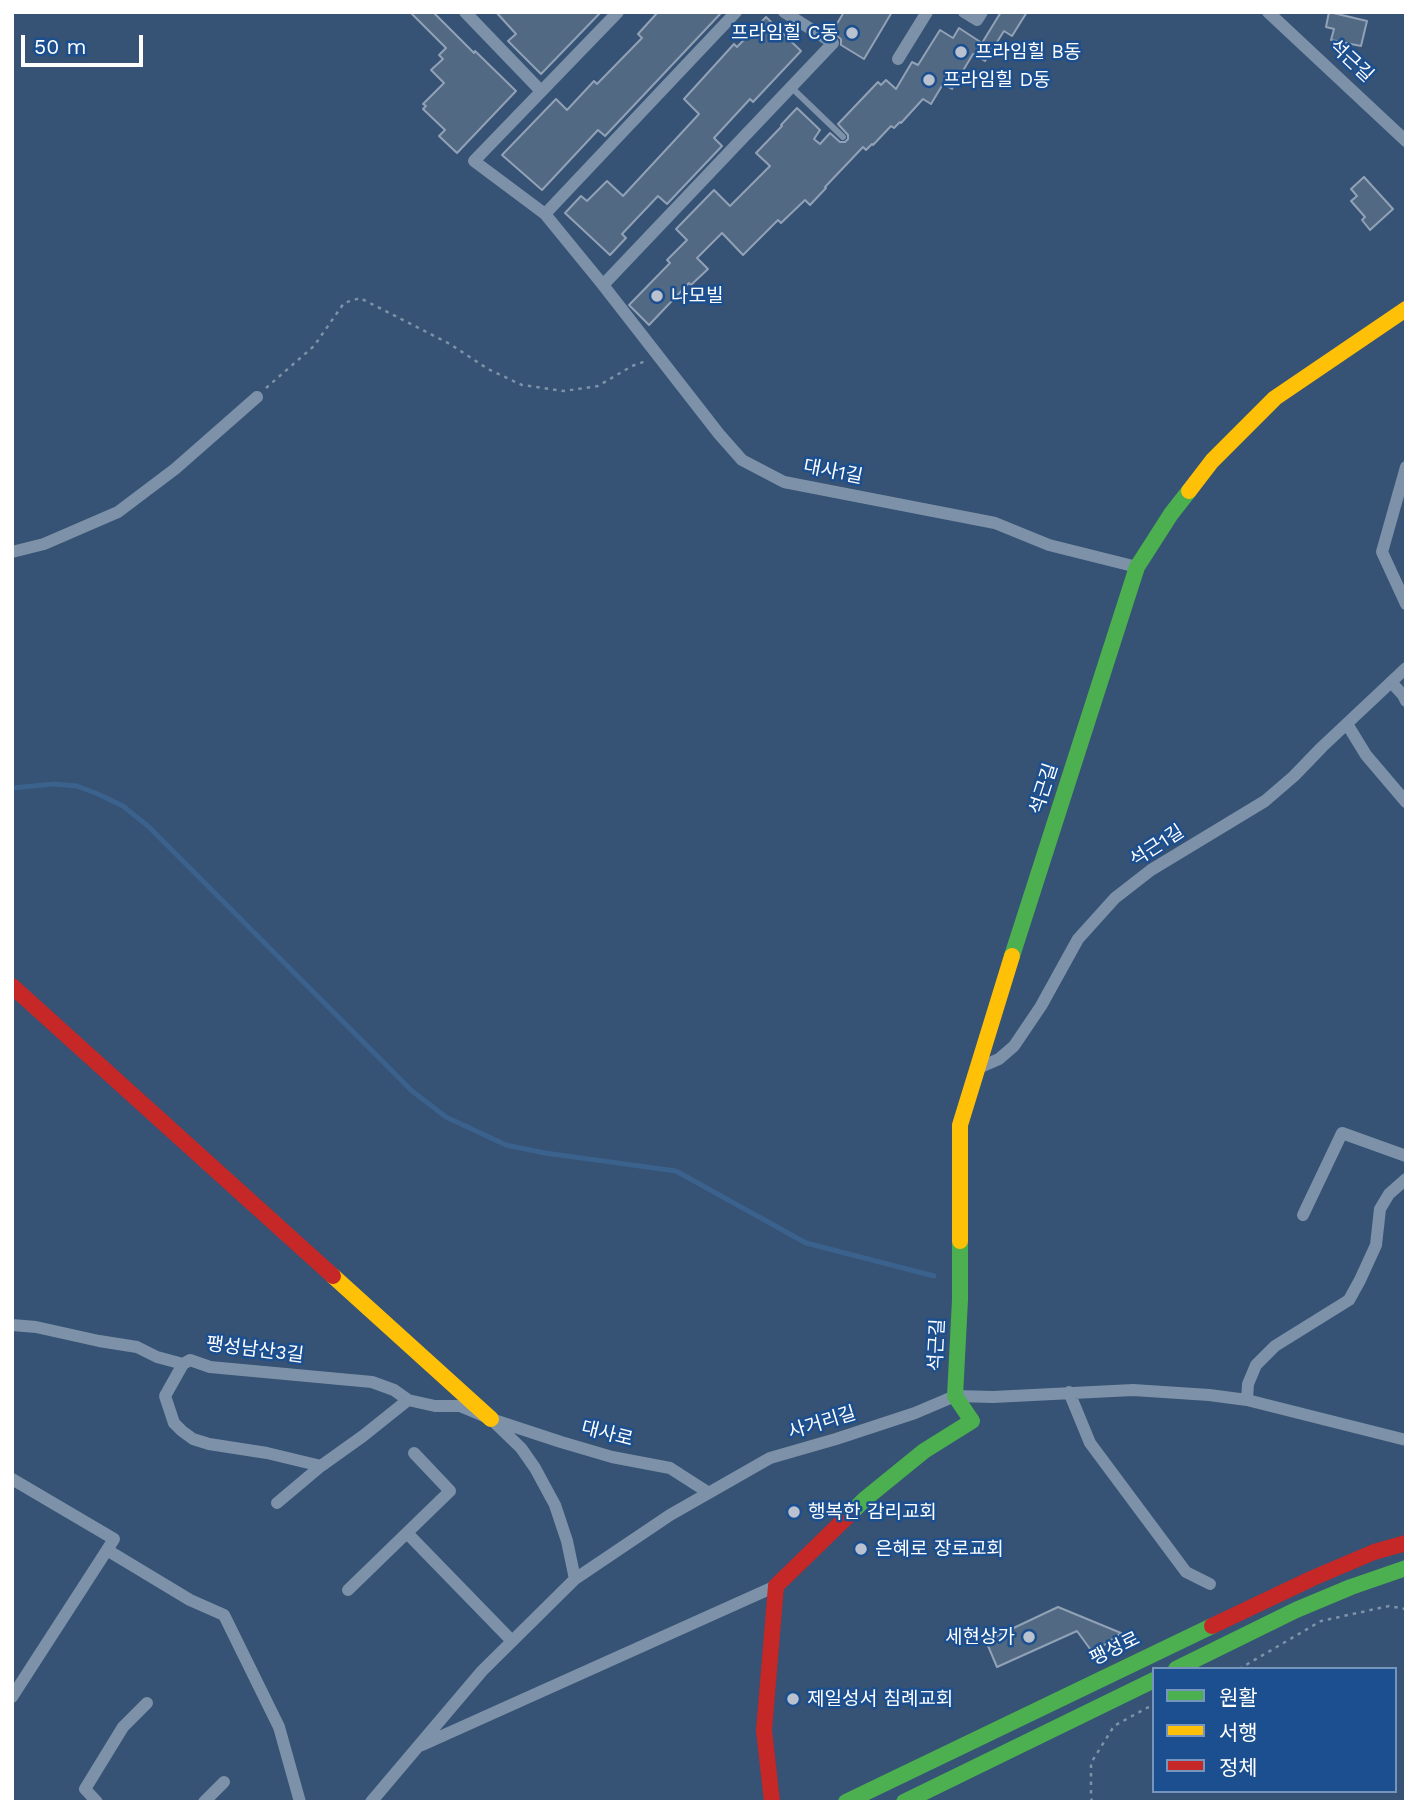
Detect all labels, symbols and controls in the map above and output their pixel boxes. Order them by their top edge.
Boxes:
scale bar [24,21,147,65]
place label: 프라임힐 C동 [731,22,838,44]
marker: 프라임힐 C동 [844,25,860,41]
text: 50 m [34,34,86,59]
street label: 석근길 [1324,35,1378,87]
place label: 프라임힐 B동 [975,41,1081,63]
marker: 프라임힐 B동 [953,44,969,60]
place label: 프라임힐 D동 [943,69,1051,91]
marker: 프라임힐 D동 [921,72,937,88]
place label: 나모빌 [671,285,723,307]
marker: 나모빌 [649,288,665,304]
street label: 대사1길 [801,455,865,489]
street label: 석근길 [1025,761,1063,817]
street label: 석근1길 [1126,820,1188,872]
street label: 석근길 [924,1318,950,1372]
street label: 팽성남산3길 [205,1333,305,1367]
street label: 사거리길 [785,1402,859,1444]
street label: 대사로 [579,1417,635,1451]
place label: 행복한 감리교회 [808,1501,937,1523]
marker: 행복한 감리교회 [786,1504,802,1520]
place label: 은혜로 장로교회 [875,1538,1004,1560]
marker: 은혜로 장로교회 [853,1541,869,1557]
place label: 세현상가 [945,1626,1015,1648]
street label: 팽성로 [1086,1627,1144,1671]
marker: 세현상가 [1021,1629,1037,1645]
legend [1152,1667,1397,1793]
text: 원활 [1219,1685,1258,1710]
place label: 제일성서 침례교회 [807,1688,953,1710]
marker: 제일성서 침례교회 [785,1691,801,1707]
text: 서행 [1219,1720,1258,1745]
text: 정체 [1219,1755,1258,1780]

